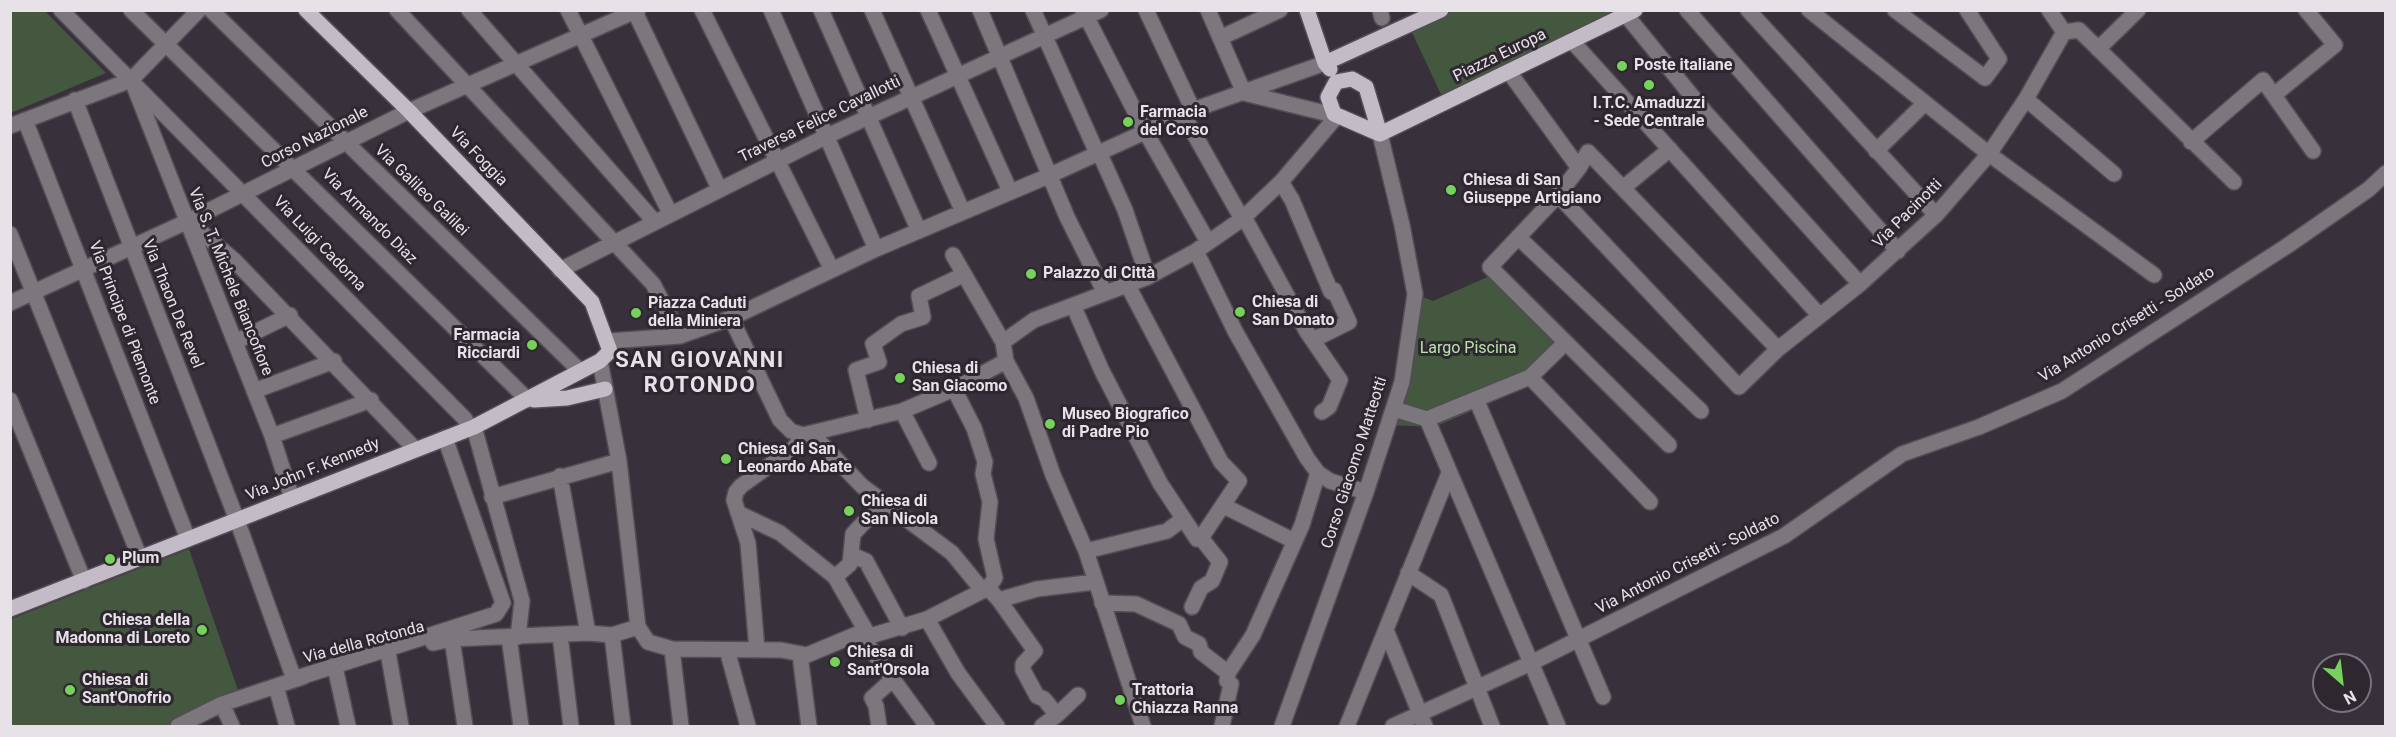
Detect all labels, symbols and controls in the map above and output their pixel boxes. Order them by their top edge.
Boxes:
street label: Piazza Europa [1450,25,1550,87]
place label: Poste italiane [1634,56,1732,76]
marker: Poste italiane [1615,59,1629,73]
street label: Traversa Felice Cavallotti [736,72,904,168]
marker: I.T.C. Amaduzzi - Sede Centrale [1642,78,1656,92]
place label: I.T.C. Amaduzzi - Sede Centrale [1593,94,1705,132]
street label: Corso Nazionale [258,103,372,173]
place label: Farmacia del Corso [1140,103,1208,141]
marker: Farmacia del Corso [1121,115,1135,129]
street label: Via Foggia [445,123,511,191]
street label: Via Galileo Galilei [370,141,472,241]
street label: Via Armando Diaz [317,165,421,269]
place label: Chiesa di San Giuseppe Artigiano [1463,171,1601,209]
street label: Via Pacinotti [1869,175,1947,253]
marker: Chiesa di San Giuseppe Artigiano [1444,183,1458,197]
street label: Via S. T. Michele Biancofiore [183,185,277,379]
street label: Via Luigi Cadorna [269,192,369,296]
street label: Via Thaon De Revel [137,237,207,371]
street label: Via Principe di Piemonte [84,238,164,408]
street label: Via Antonio Crisetti - Soldato [2036,263,2218,387]
place label: Palazzo di Città [1043,264,1155,284]
marker: Palazzo di Città [1024,267,1038,281]
place label: Chiesa di San Donato [1252,293,1335,331]
place label: Piazza Caduti della Miniera [648,294,747,332]
marker: Chiesa di San Donato [1233,305,1247,319]
marker: Piazza Caduti della Miniera [629,306,643,320]
place label: Farmacia Ricciardi [454,326,520,364]
marker: Farmacia Ricciardi [525,338,539,352]
park label: Largo Piscina [1420,339,1516,359]
district label: SAN GIOVANNI ROTONDO [615,348,785,400]
place label: Chiesa di San Giacomo [912,359,1007,397]
marker: Chiesa di San Giacomo [893,371,907,385]
street label: Corso Giacomo Matteotti [1318,375,1392,551]
place label: Museo Biografico di Padre Pio [1062,405,1189,443]
marker: Museo Biografico di Padre Pio [1043,417,1057,431]
street label: Via John F. Kennedy [243,434,383,506]
place label: Chiesa di San Leonardo Abate [738,440,852,478]
marker: Chiesa di San Leonardo Abate [719,452,733,466]
place label: Chiesa di San Nicola [861,492,938,530]
marker: Chiesa di San Nicola [842,504,856,518]
street label: Via Antonio Crisetti - Soldato [1593,509,1783,619]
place label: Plum [122,549,159,569]
marker: Plum [103,552,117,566]
place label: Chiesa della Madonna di Loreto [55,611,190,649]
street label: Via della Rotonda [301,618,427,668]
marker: Chiesa della Madonna di Loreto [195,623,209,637]
place label: Chiesa di Sant'Orsola [847,643,929,681]
north arrow [2312,653,2372,713]
marker: Chiesa di Sant'Orsola [828,655,842,669]
place label: Chiesa di Sant'Onofrio [82,671,171,709]
place label: Trattoria Chiazza Ranna [1132,681,1238,719]
marker: Chiesa di Sant'Onofrio [63,683,77,697]
text: N [2340,687,2359,709]
marker: Trattoria Chiazza Ranna [1113,693,1127,707]

